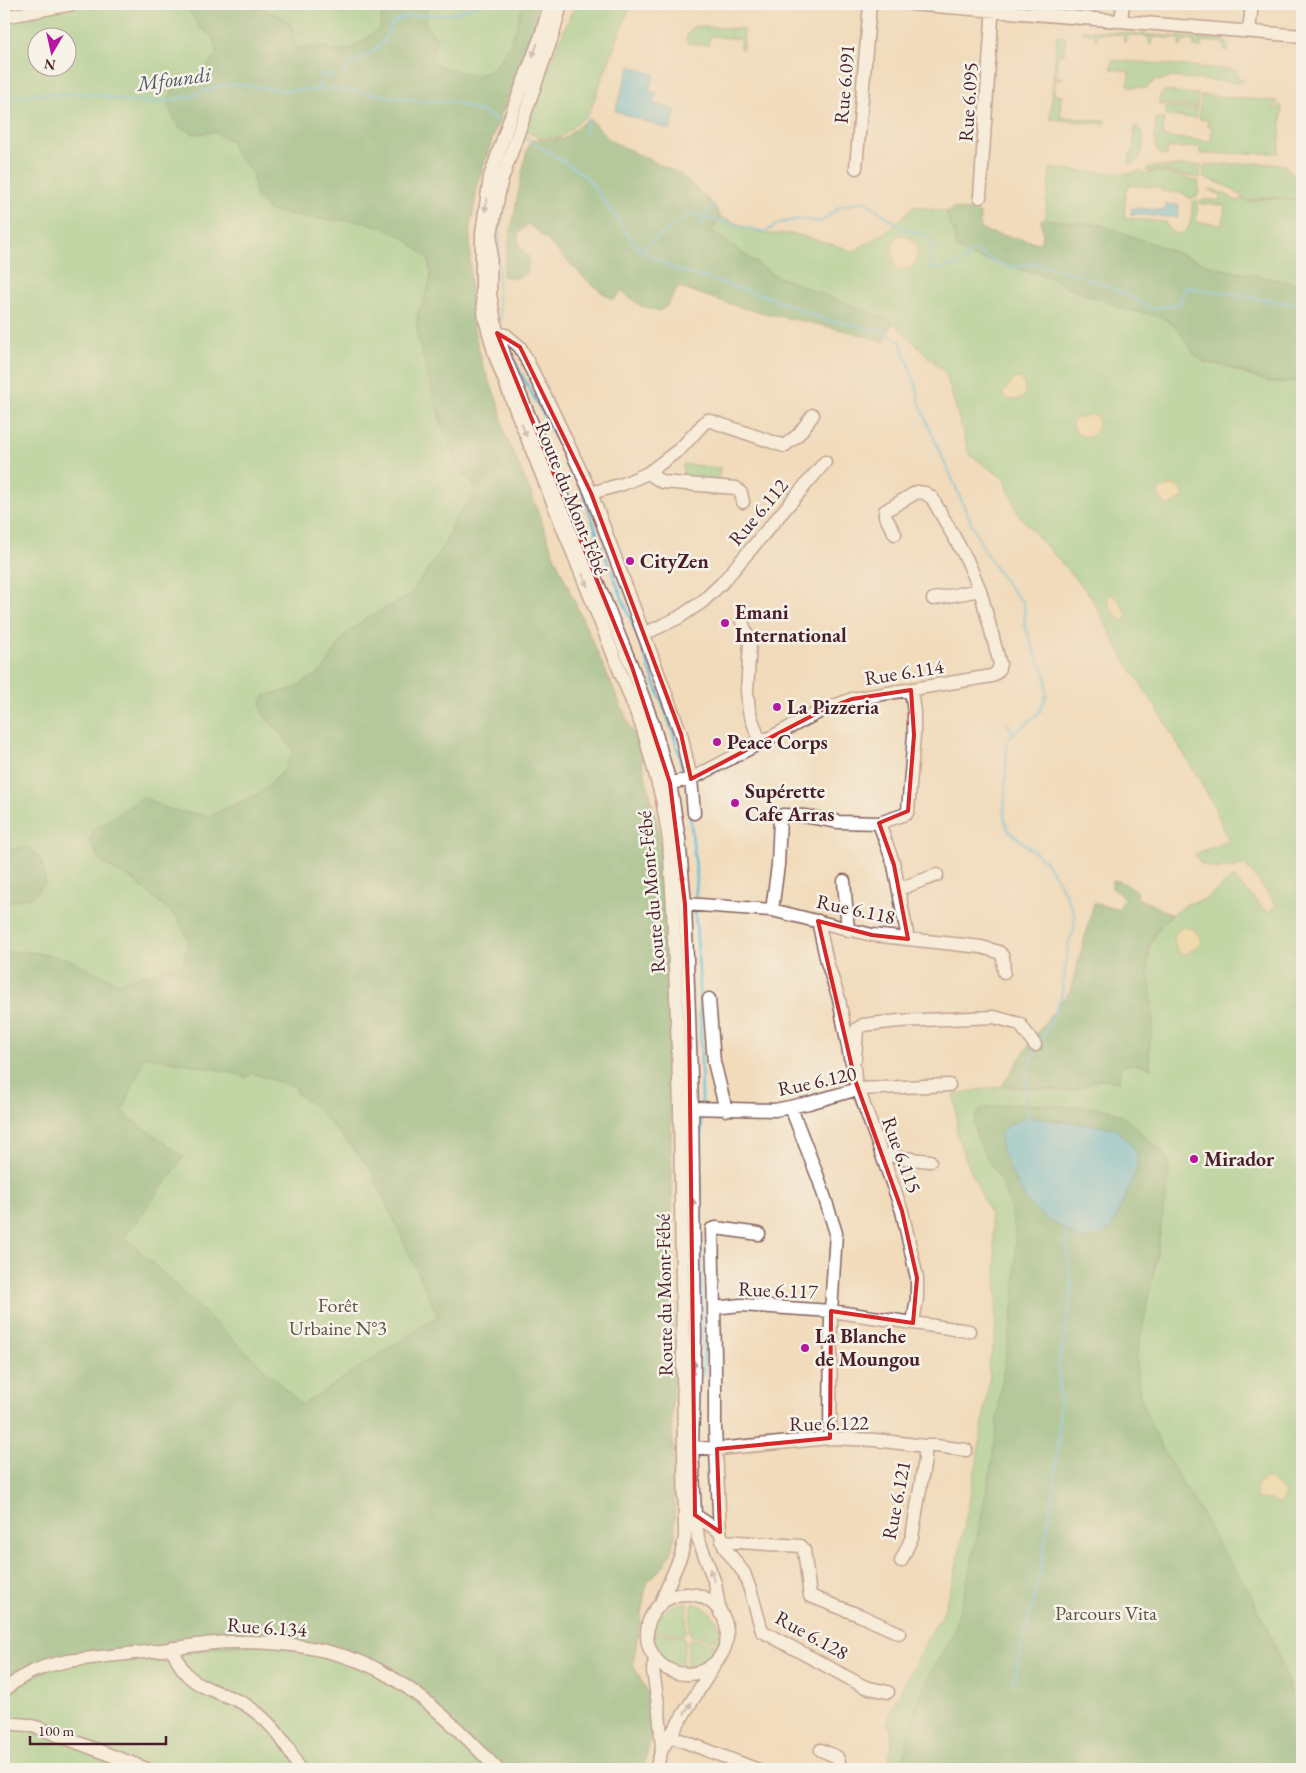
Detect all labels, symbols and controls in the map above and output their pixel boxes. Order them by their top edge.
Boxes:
north arrow [28,28,78,78]
one-way arrow [531,43,539,58]
street label: Rue 6.091 [828,43,860,125]
text: N [42,55,57,75]
water label: Mfoundi [133,60,213,97]
street label: Rue 6.095 [952,61,984,143]
one-way arrow [482,197,490,213]
street label: Route du Mont-Fébé [529,418,615,579]
one-way arrow [520,423,528,438]
street label: Rue 6.112 [722,473,794,551]
place label: CityZen [640,548,709,574]
marker: CityZen [624,555,636,567]
one-way arrow [581,573,589,588]
place label: Emani International [735,599,847,648]
marker: Emani International [719,617,731,629]
street label: Rue 6.114 [863,653,946,691]
place label: La Pizzeria [787,694,879,720]
marker: La Pizzeria [771,701,783,713]
place label: Peace Corps [727,729,828,755]
marker: Peace Corps [711,736,723,748]
place label: Supérette Cafe Arras [745,778,834,827]
marker: Supérette Cafe Arras [729,797,741,809]
street label: Route du Mont-Fébé [631,810,671,974]
one-way arrow [678,872,686,888]
street label: Rue 6.118 [814,888,898,930]
one-way arrow [686,1034,694,1050]
street label: Rue 6.120 [775,1060,859,1102]
street label: Rue 6.115 [876,1113,928,1197]
place label: Mirador [1204,1146,1275,1172]
marker: Mirador [1188,1153,1200,1165]
one-way arrow [689,1197,697,1213]
street label: Route du Mont-Fébé [650,1213,678,1377]
street label: Rue 6.117 [738,1276,819,1304]
park label: Forêt Urbaine N°3 [289,1292,387,1341]
place label: La Blanche de Moungou [815,1323,920,1372]
marker: La Blanche de Moungou [799,1342,811,1354]
one-way arrow [690,1359,698,1375]
street label: Rue 6.122 [789,1409,869,1437]
street label: Rue 6.121 [876,1458,916,1542]
one-way arrow [708,1567,716,1582]
park label: Parcours Vita [1055,1600,1157,1626]
street label: Rue 6.128 [771,1604,853,1666]
street label: Rue 6.134 [226,1611,308,1643]
one-way arrow [683,1701,692,1714]
scale bar [30,1713,166,1745]
text: 100 m [38,1721,75,1740]

